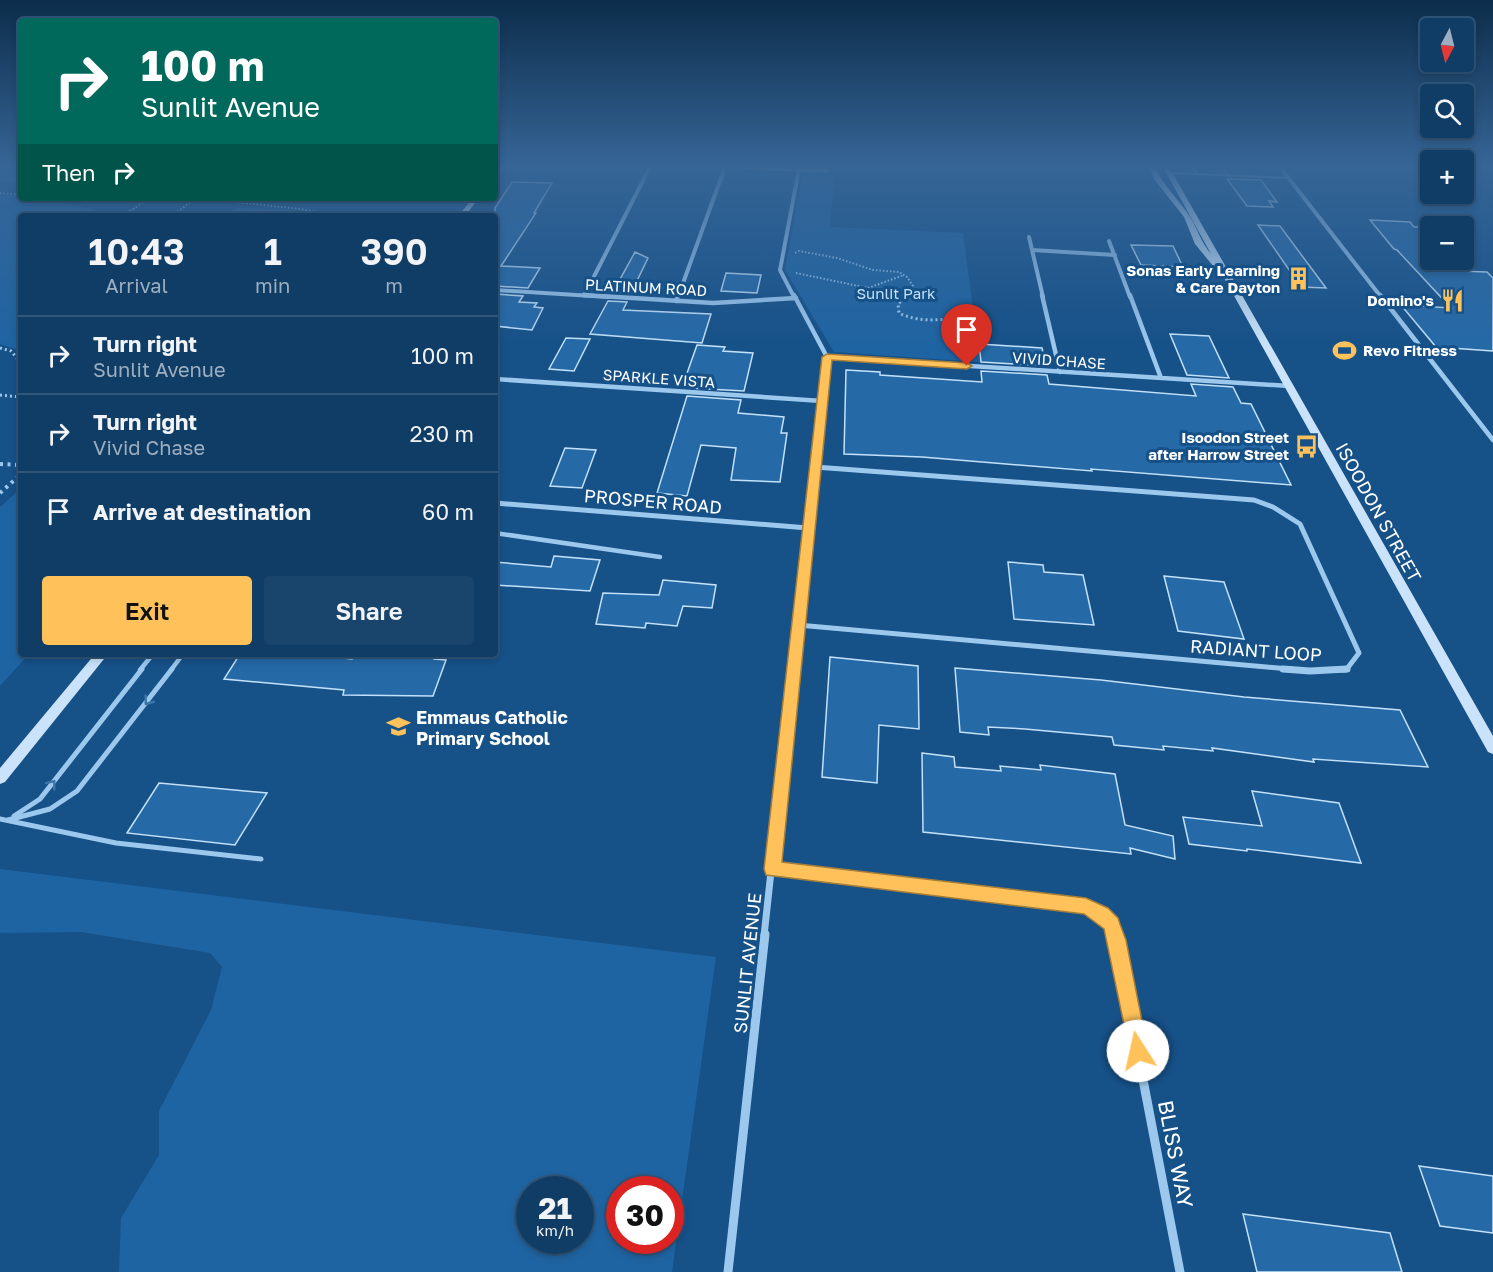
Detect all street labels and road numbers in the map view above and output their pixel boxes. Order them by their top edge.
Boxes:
street label: PLATINUM ROAD [584,275,708,299]
street label: VIVID CHASE [1011,348,1107,372]
street label: SPARKLE VISTA [602,365,716,391]
street label: ISOODON STREET [1332,438,1426,586]
street label: PROSPER ROAD [583,484,723,518]
street label: RADIANT LOOP [1189,634,1323,666]
street label: SUNLIT AVENUE [729,892,765,1034]
street label: BLISS WAY [1153,1098,1199,1211]

